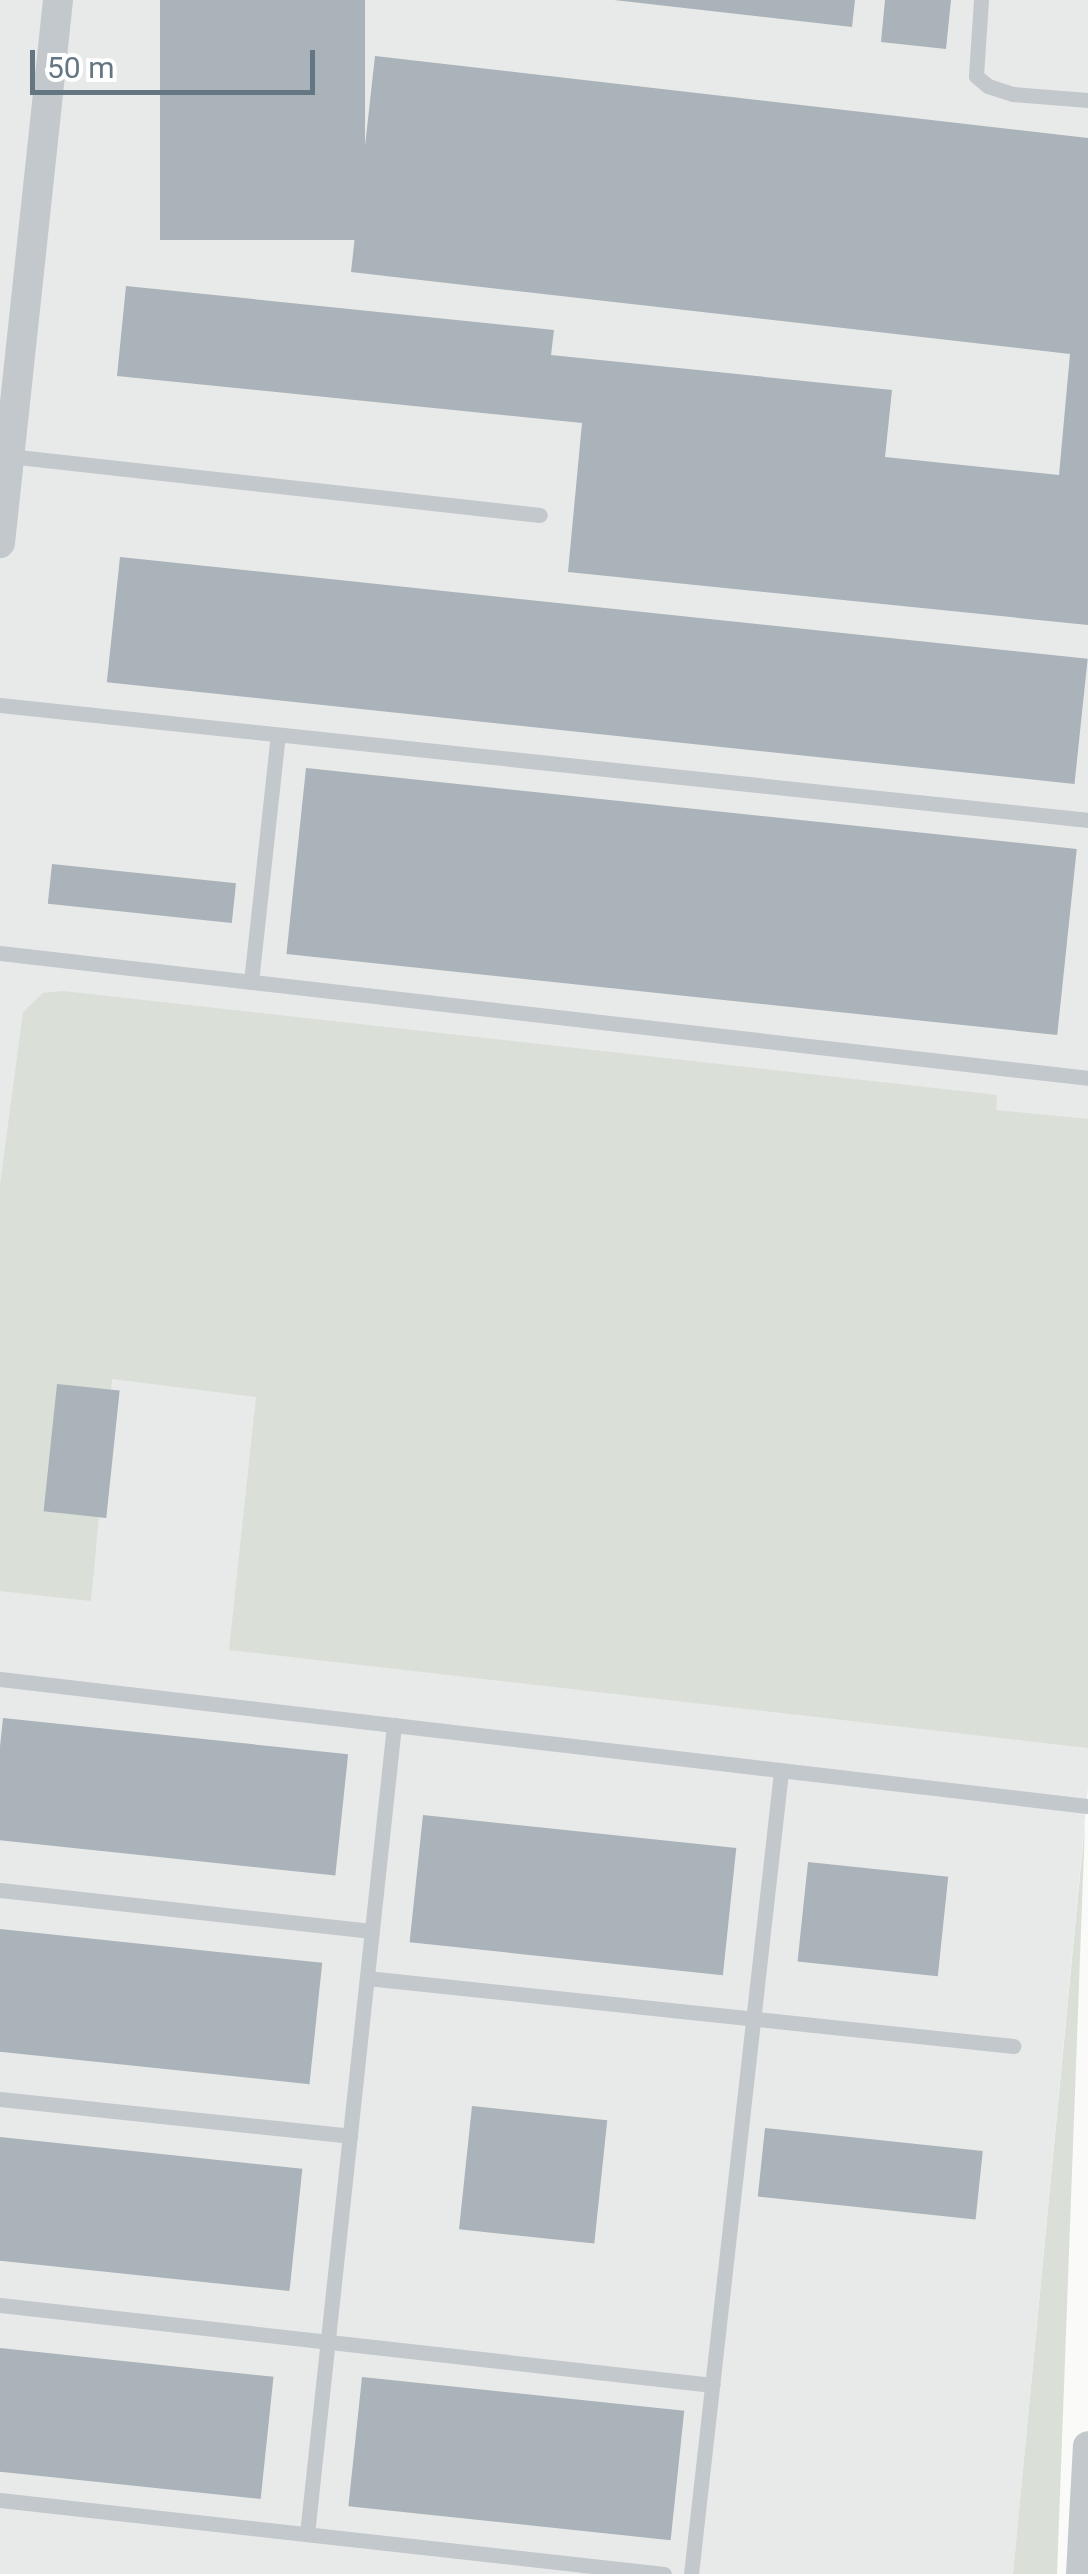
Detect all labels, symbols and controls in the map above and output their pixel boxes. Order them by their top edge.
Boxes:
scale bar [35,30,320,92]
text: 50 m [47,50,114,85]

